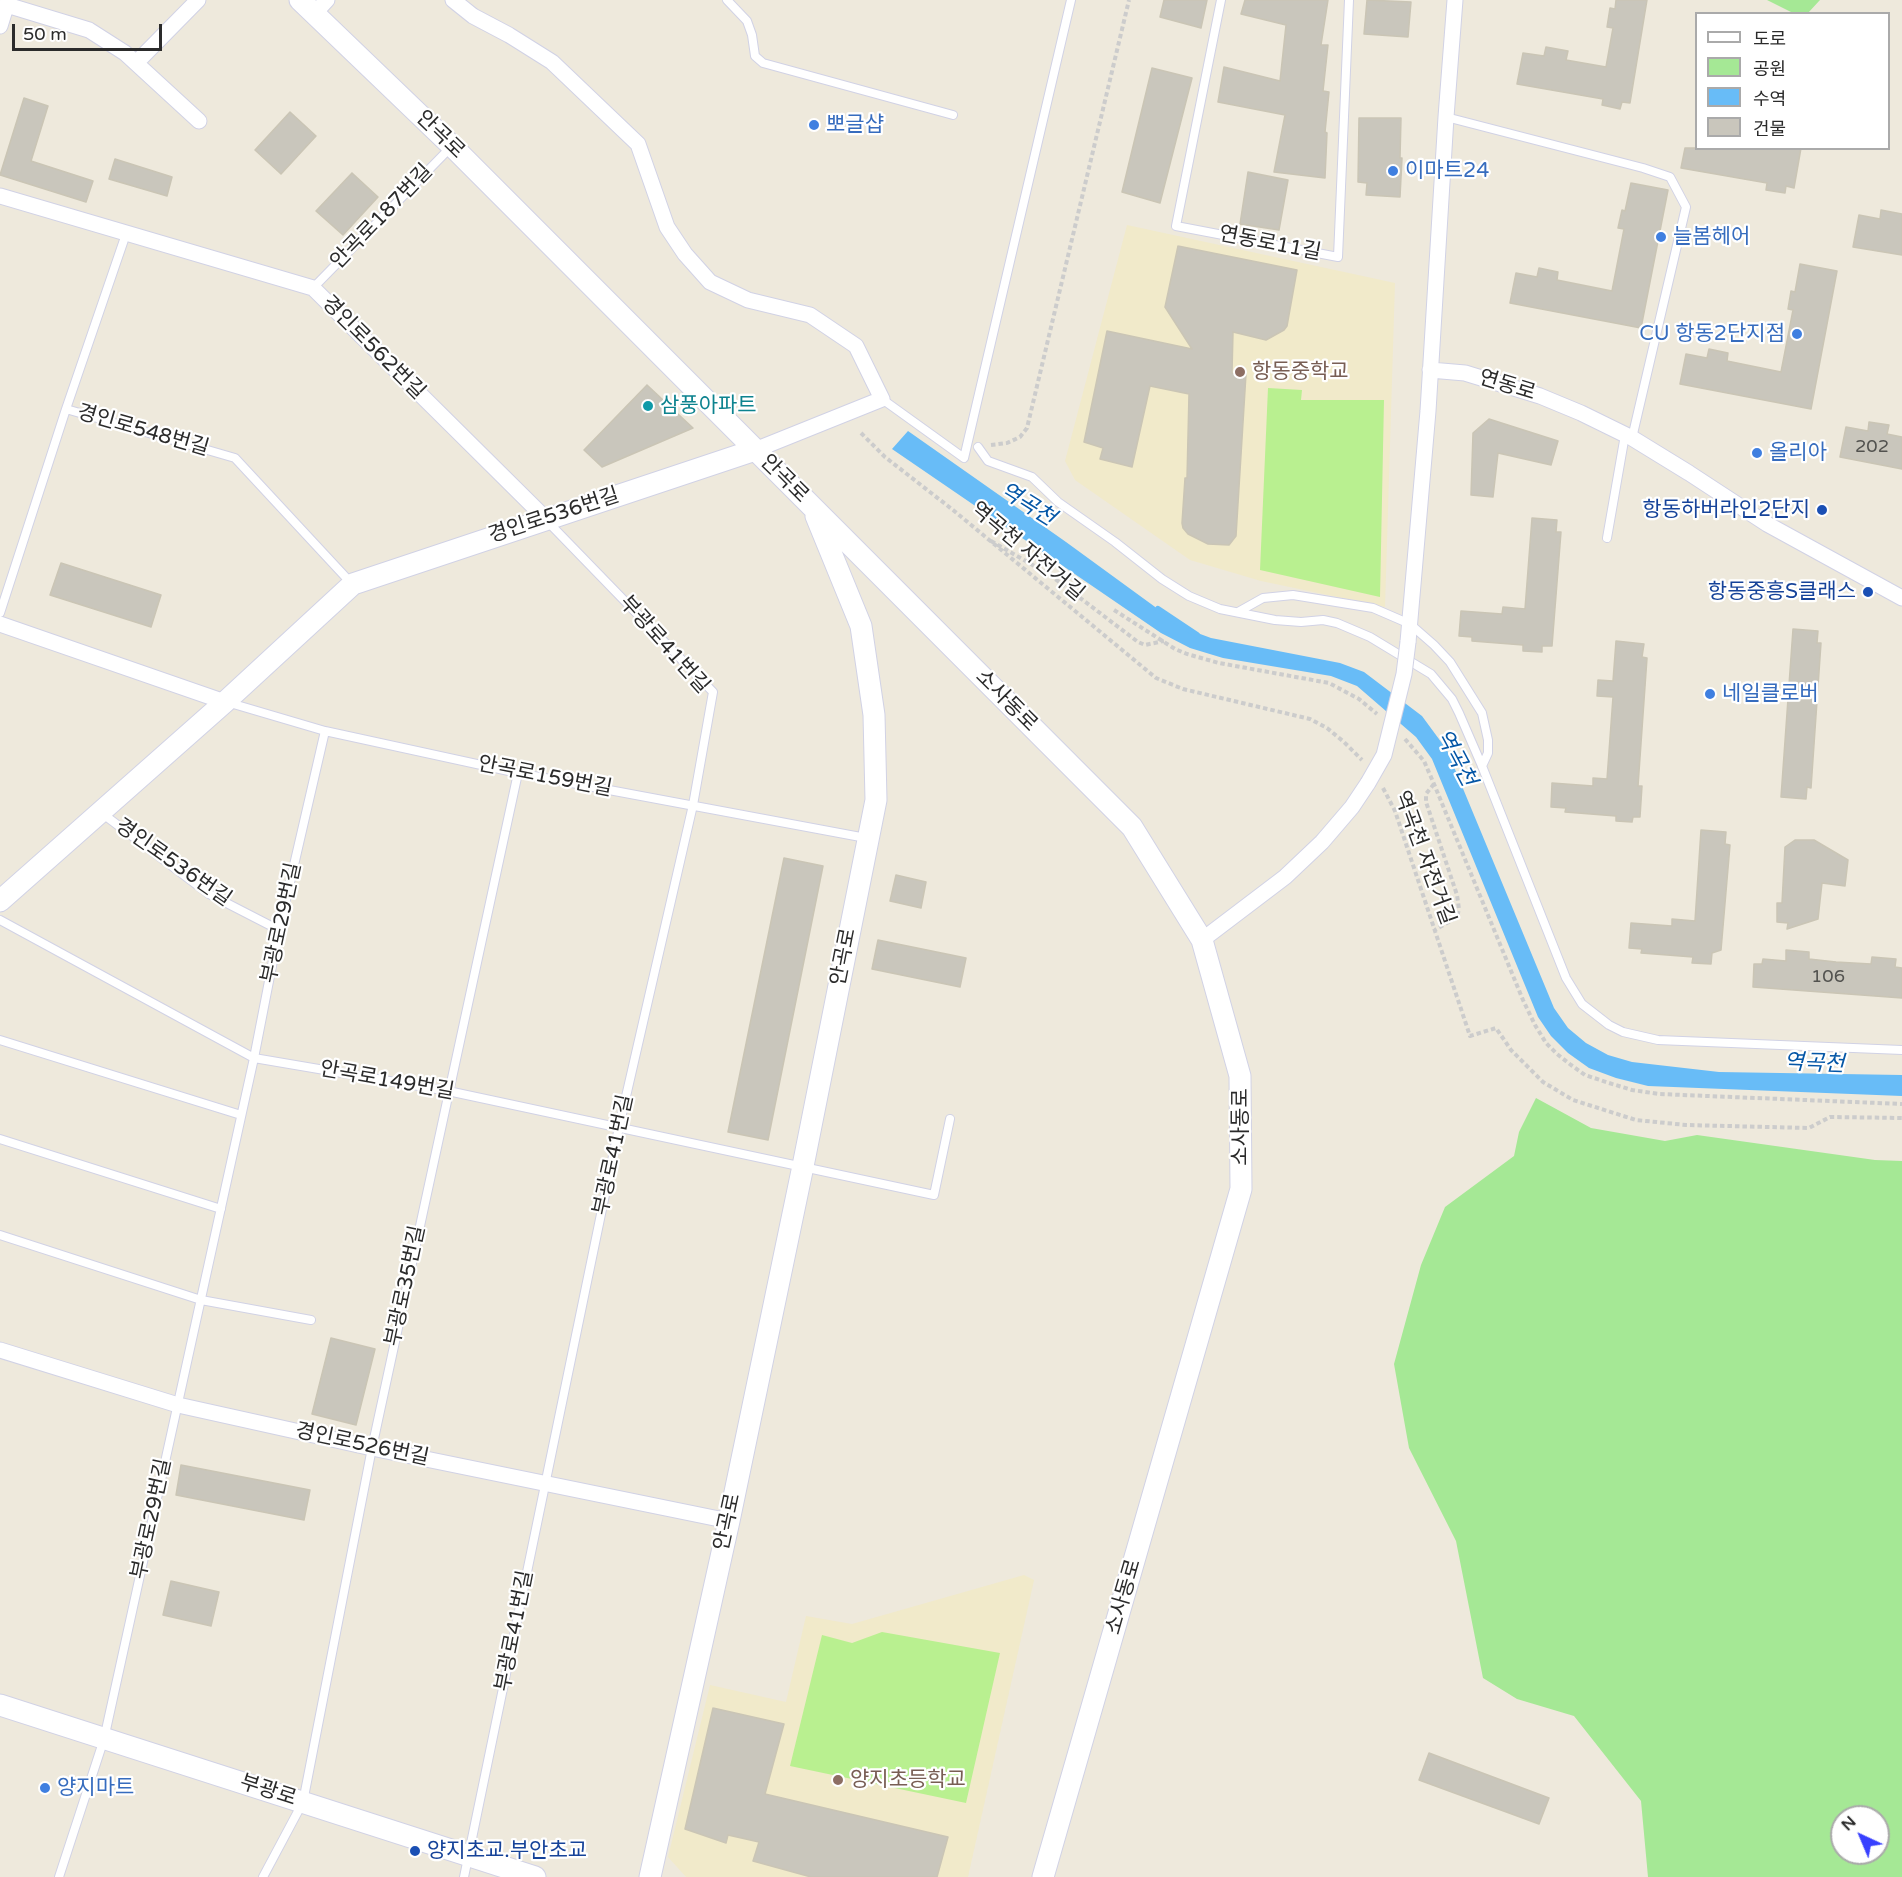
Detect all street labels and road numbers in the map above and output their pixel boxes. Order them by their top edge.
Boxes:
street label: 안곡로 [410,106,470,164]
street label: 안곡로187번길 [326,159,438,275]
street label: 연동로11길 [1217,222,1323,266]
street label: 경인로562번길 [316,291,430,405]
street label: 연동로 [1476,365,1538,407]
street label: 경인로548번길 [74,400,212,462]
street label: 안곡로 [755,450,813,508]
street label: 경인로536번길 [485,483,623,549]
street label: 역곡천 자전거길 [965,497,1089,607]
street label: 부광로41번길 [613,591,715,699]
street label: 소사동로 [970,665,1042,737]
street label: 안곡로159번길 [476,752,614,802]
street label: 역곡천 자전거길 [1388,788,1460,928]
street label: 경인로536번길 [110,814,236,912]
street label: 부광로29번길 [257,860,307,986]
street label: 안곡로 [826,926,862,988]
street label: 안곡로149번길 [318,1057,456,1105]
street label: 소사동로 [1228,1088,1254,1166]
street label: 부광로41번길 [589,1092,639,1218]
street label: 부광로35번길 [381,1223,431,1349]
street label: 경인로526번길 [293,1419,431,1471]
street label: 부광로29번길 [127,1456,177,1582]
street label: 안곡로 [710,1491,746,1553]
street label: 소사동로 [1101,1556,1147,1638]
street label: 부광로41번길 [491,1568,539,1694]
street label: 부광로 [237,1770,299,1812]

